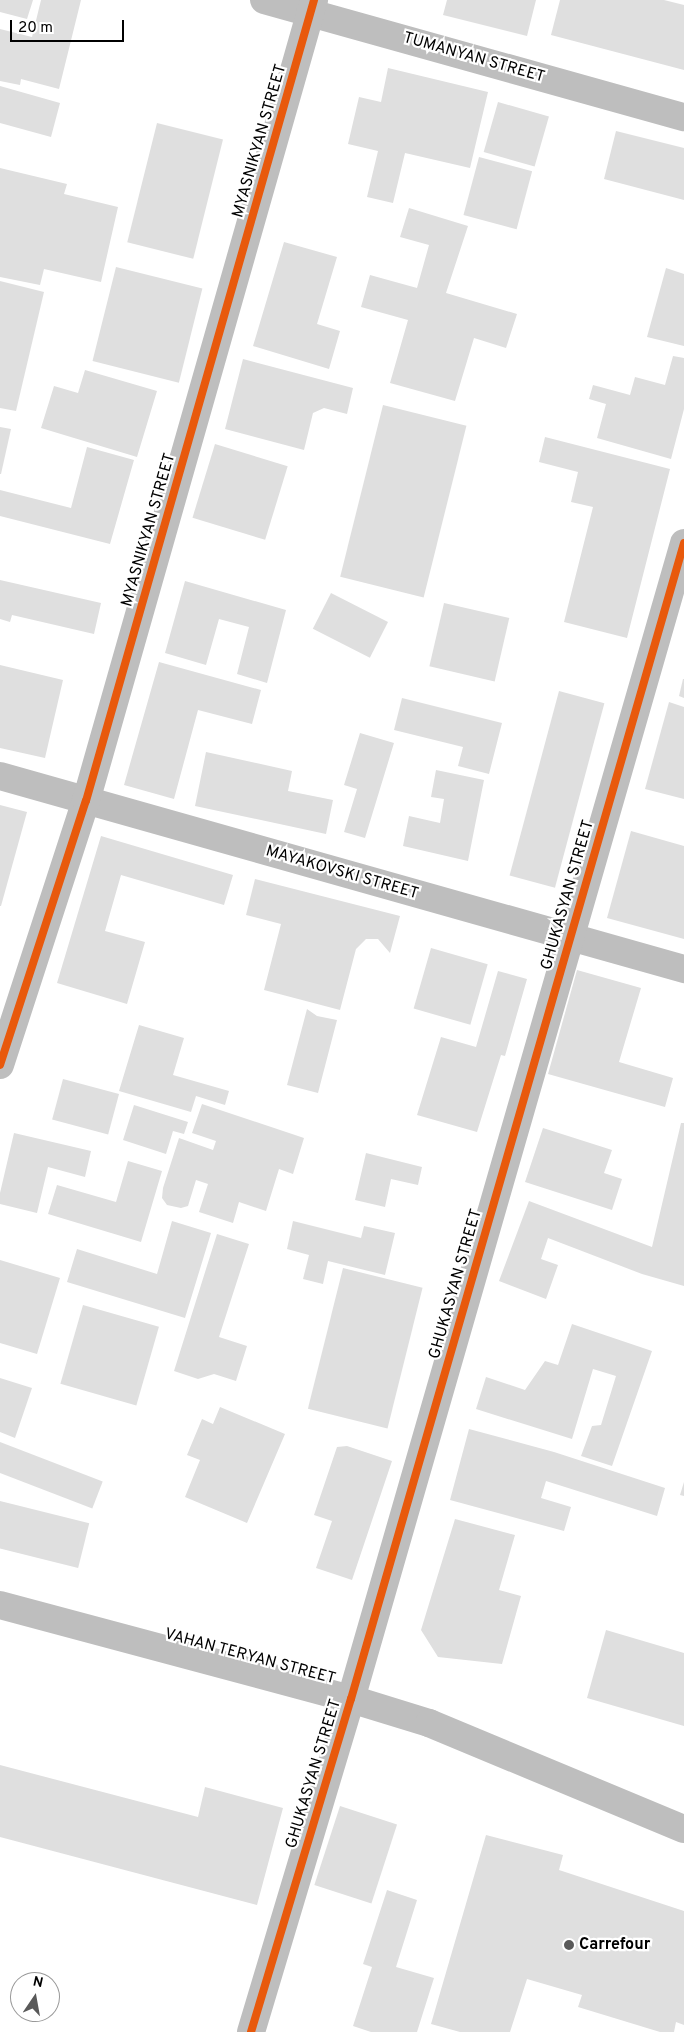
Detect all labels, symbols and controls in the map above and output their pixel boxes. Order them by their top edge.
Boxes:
scale bar [12,10,126,42]
text: 20 m [18,19,53,38]
street label: TUMANYAN STREET [401,29,547,87]
street label: MYASNIKYAN STREET [229,62,291,220]
street label: MYASNIKYAN STREET [118,451,180,609]
street label: GHUKASYAN STREET [537,818,599,972]
street label: MAYAKOVSKI STREET [263,842,421,904]
street label: GHUKASYAN STREET [425,1207,487,1361]
street label: VAHAN TERYAN STREET [162,1625,338,1689]
street label: GHUKASYAN STREET [282,1697,346,1851]
place label: Carrefour [579,1935,650,1955]
marker: Carrefour [563,1939,575,1951]
north arrow [10,1972,60,2022]
text: N [31,1973,45,1992]

